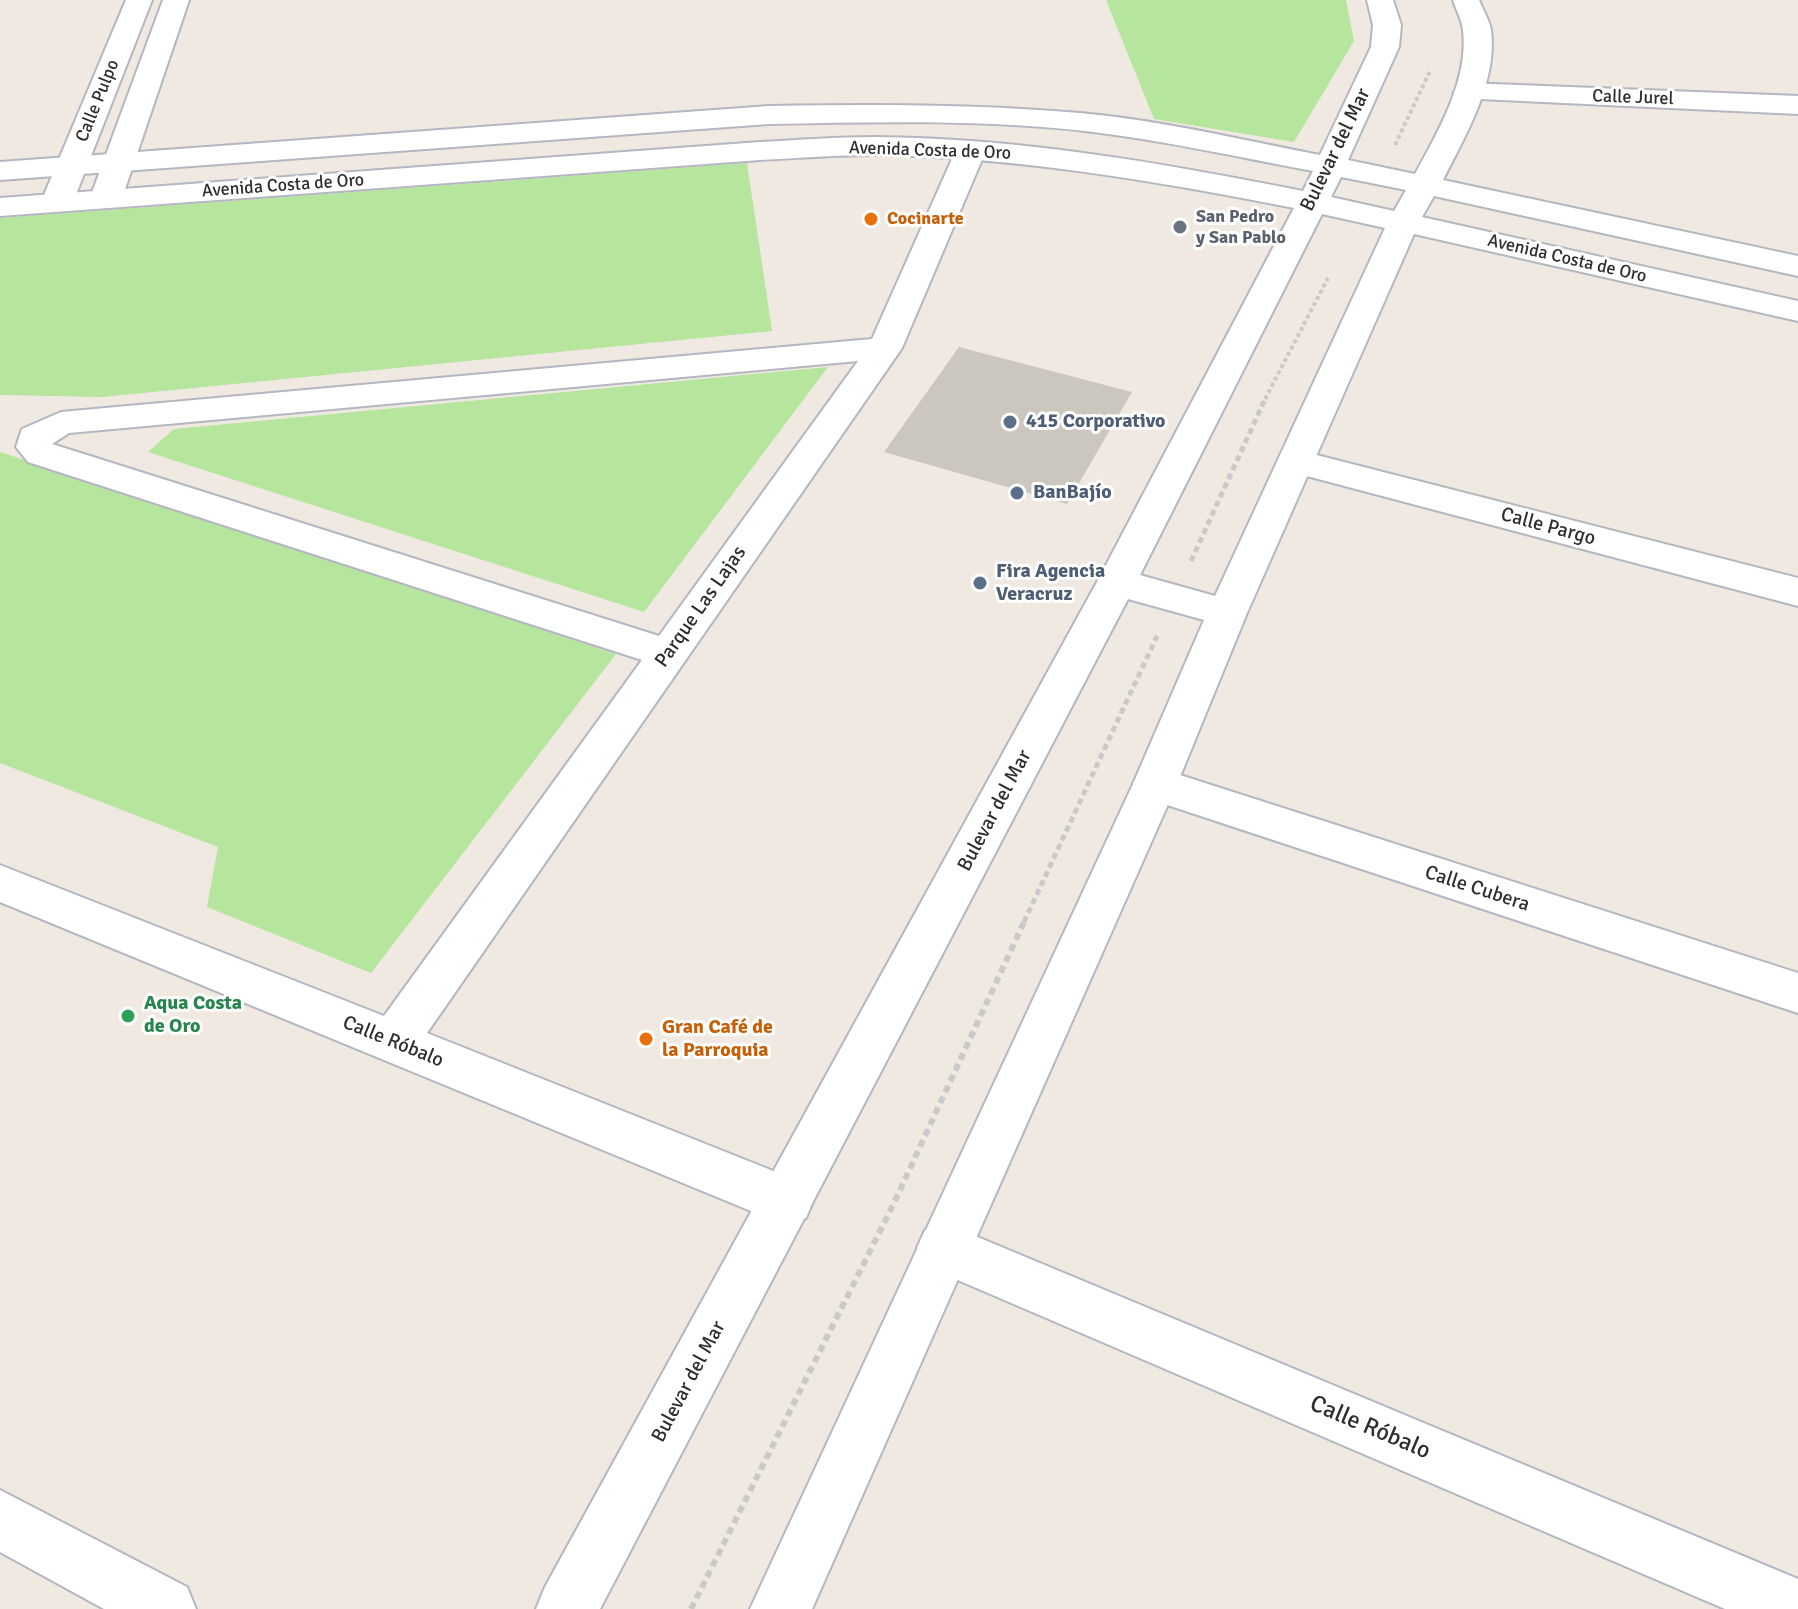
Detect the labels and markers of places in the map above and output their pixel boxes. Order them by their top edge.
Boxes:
place label: San Pedro y San Pablo [1196,206,1286,248]
place label: Cocinarte [887,208,964,230]
marker: Cocinarte [862,210,880,228]
marker: San Pedro y San Pablo [1171,218,1189,236]
place label: 415 Corporativo [1026,410,1165,434]
marker: 415 Corporativo [1001,413,1019,431]
place label: BanBajío [1033,481,1112,505]
marker: BanBajío [1008,484,1026,502]
place label: Fira Agencia Veracruz [996,560,1105,607]
marker: Fira Agencia Veracruz [971,574,989,592]
place label: Aqua Costa de Oro [144,992,242,1039]
marker: Aqua Costa de Oro [119,1007,137,1025]
place label: Gran Café de la Parroquia [662,1016,773,1063]
marker: Gran Café de la Parroquia [637,1030,655,1048]

